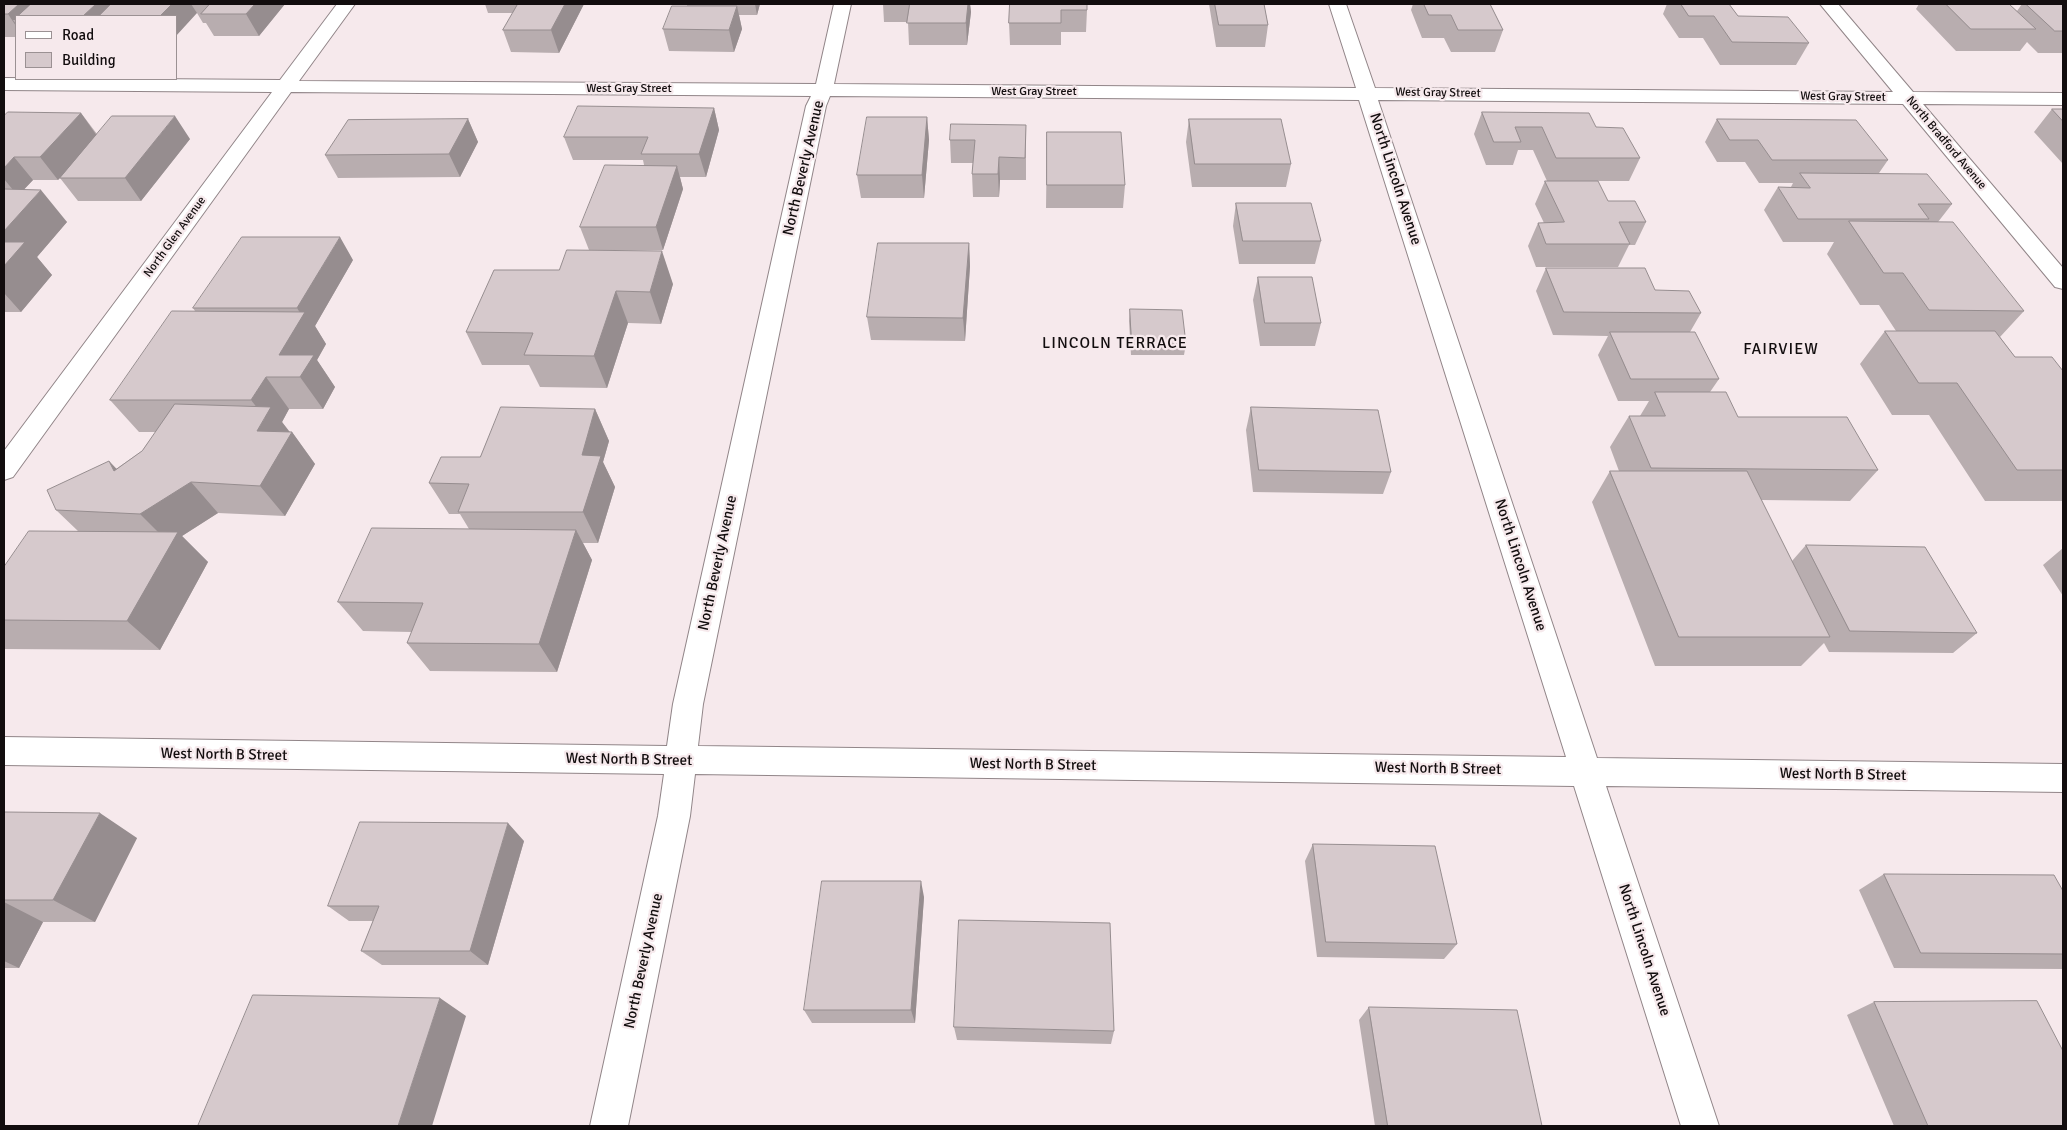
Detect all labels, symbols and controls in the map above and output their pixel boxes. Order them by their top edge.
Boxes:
legend [15,15,178,80]
text: Road [62,26,94,44]
text: Building [62,51,116,69]
street label: West Gray Street [586,82,672,96]
street label: West Gray Street [991,85,1077,99]
street label: West Gray Street [1395,85,1481,101]
street label: West Gray Street [1800,89,1886,105]
street label: North Bradford Avenue [1903,93,1989,193]
street label: North Beverly Avenue [780,99,828,237]
street label: North Lincoln Avenue [1365,111,1425,247]
street label: North Glen Avenue [141,194,209,280]
district label: LINCOLN TERRACE [1040,334,1190,354]
district label: FAIRVIEW [1742,340,1820,360]
street label: North Beverly Avenue [695,494,741,632]
street label: North Lincoln Avenue [1490,497,1550,633]
street label: West North B Street [160,745,288,765]
street label: West North B Street [565,750,693,770]
street label: West North B Street [969,755,1097,775]
street label: West North B Street [1374,759,1502,779]
street label: West North B Street [1779,765,1907,785]
street label: North Lincoln Avenue [1614,882,1674,1018]
street label: North Beverly Avenue [621,892,667,1030]

